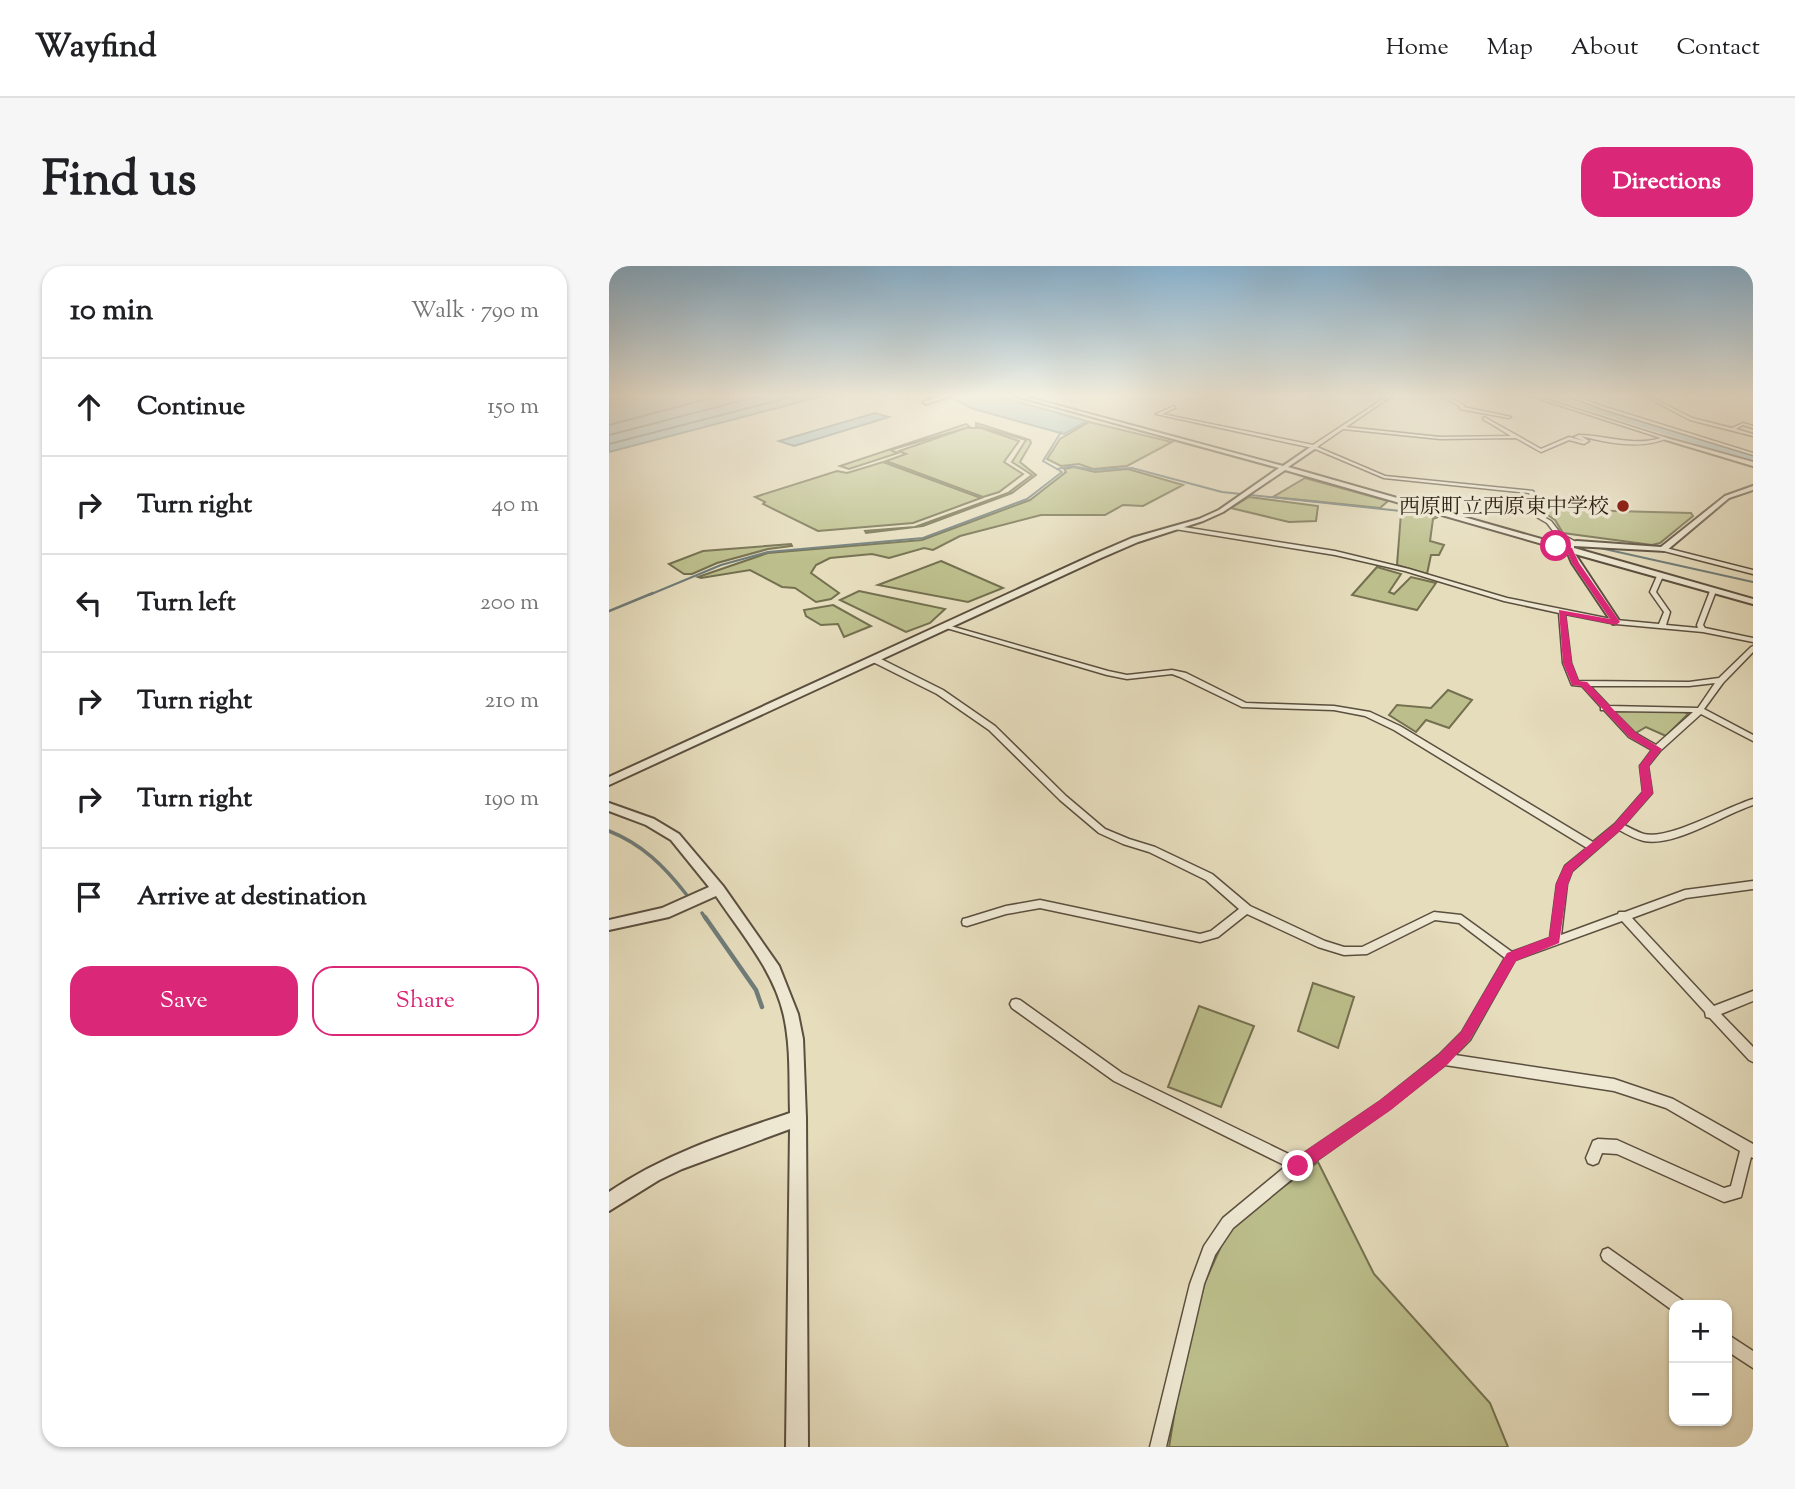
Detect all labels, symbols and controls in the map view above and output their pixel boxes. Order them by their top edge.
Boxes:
text: Wayfind [35,24,157,72]
text: Home [1386,31,1449,65]
text: Map [1487,31,1533,65]
text: About [1571,31,1638,65]
text: Contact [1676,31,1760,65]
text: Find us [42,147,196,217]
button: Directions [1581,147,1753,217]
text: 10 min [70,290,153,333]
text: Walk · 790 m [411,295,539,328]
icon: ahead [70,388,108,426]
text: Continue [137,389,245,426]
text: 150 m [487,391,539,424]
icon: right [70,486,108,524]
text: Turn right [137,487,252,524]
text: 40 m [492,489,539,522]
place label: 西原町立西原東中学校 [1399,493,1609,523]
marker: 西原町立西原東中学校 [1615,498,1631,514]
route start [1540,530,1571,561]
icon: left [70,584,108,622]
text: Turn left [137,585,236,622]
text: 200 m [480,587,539,620]
icon: right [70,682,108,720]
text: Turn right [137,683,252,720]
text: 210 m [485,685,539,718]
icon: right [70,780,108,818]
text: Turn right [137,781,252,818]
text: 190 m [484,783,539,816]
icon: arrive [70,878,108,916]
text: Arrive at destination [137,879,367,916]
button: Save [70,966,298,1036]
button: Share [312,966,539,1036]
route end [1282,1150,1313,1181]
map controls [1669,1300,1732,1426]
button: + [1669,1300,1732,1363]
button: − [1669,1363,1732,1426]

